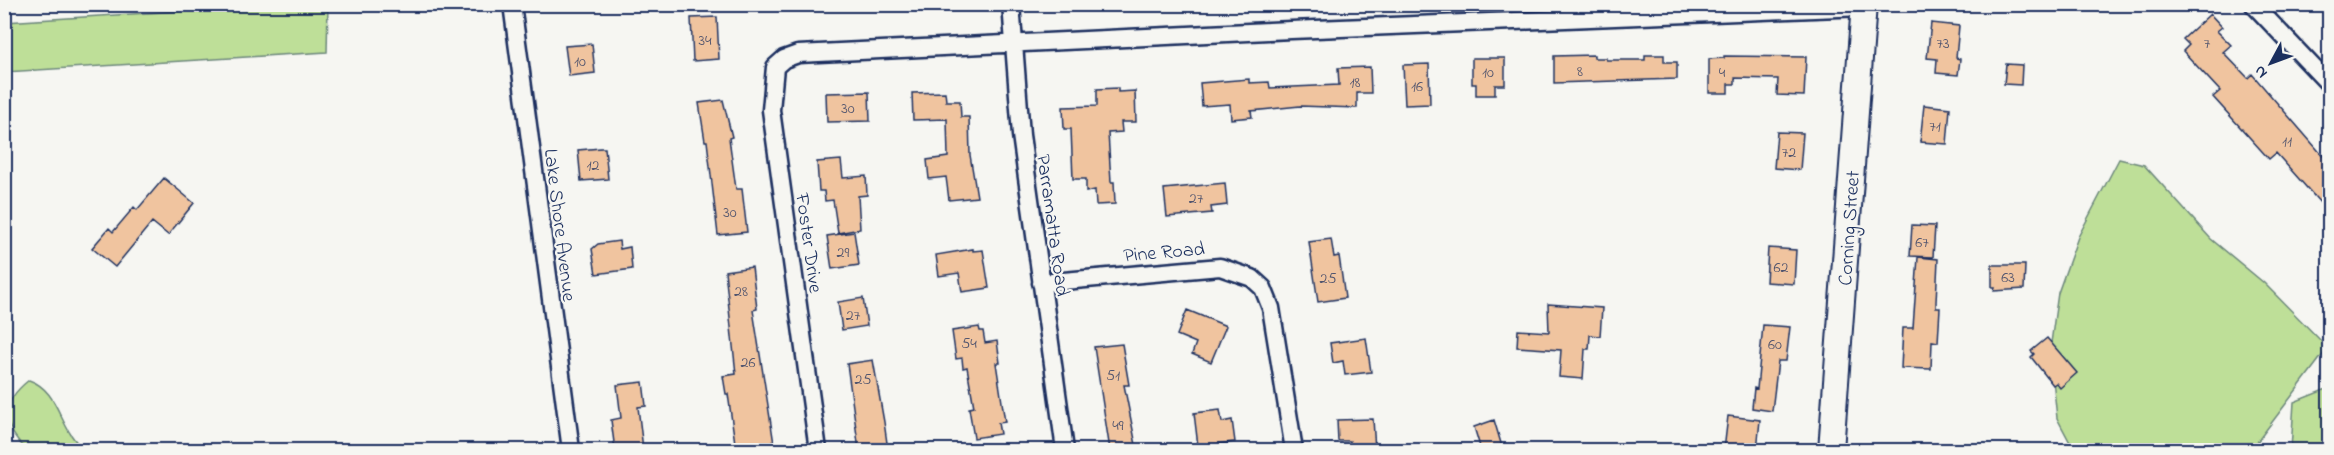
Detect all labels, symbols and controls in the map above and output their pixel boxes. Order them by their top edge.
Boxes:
house number: 34 [698,29,712,53]
house number: 73 [1936,32,1950,56]
house number: 7 [2204,32,2211,56]
north arrow [2241,33,2301,93]
house number: 10 [574,50,586,74]
text: N [2248,59,2274,83]
house number: 8 [1577,60,1583,84]
house number: 10 [1482,61,1494,85]
house number: 4 [1719,61,1726,85]
house number: 18 [1349,71,1361,95]
house number: 16 [1411,75,1423,99]
house number: 30 [841,97,855,121]
house number: 71 [1929,115,1941,139]
house number: 11 [2282,130,2292,154]
house number: 72 [1782,141,1796,165]
street label: Lake Shore Avenue [535,147,582,303]
street label: Parramatta Road [1027,152,1076,298]
house number: 12 [586,154,600,178]
street label: Corning Street [1832,169,1870,287]
house number: 27 [1189,187,1204,211]
street label: Foster Drive [786,191,829,295]
house number: 30 [723,201,737,225]
house number: 67 [1915,231,1929,255]
street label: Pine Road [1122,236,1206,271]
house number: 29 [837,241,850,265]
house number: 62 [1774,256,1789,280]
house number: 63 [2001,266,2015,290]
house number: 25 [1319,267,1337,291]
house number: 28 [734,280,748,304]
house number: 27 [846,304,861,328]
house number: 54 [961,332,977,356]
house number: 60 [1768,333,1782,357]
house number: 26 [741,351,756,375]
house number: 51 [1106,364,1120,388]
house number: 25 [854,368,872,392]
house number: 49 [1112,414,1124,438]

